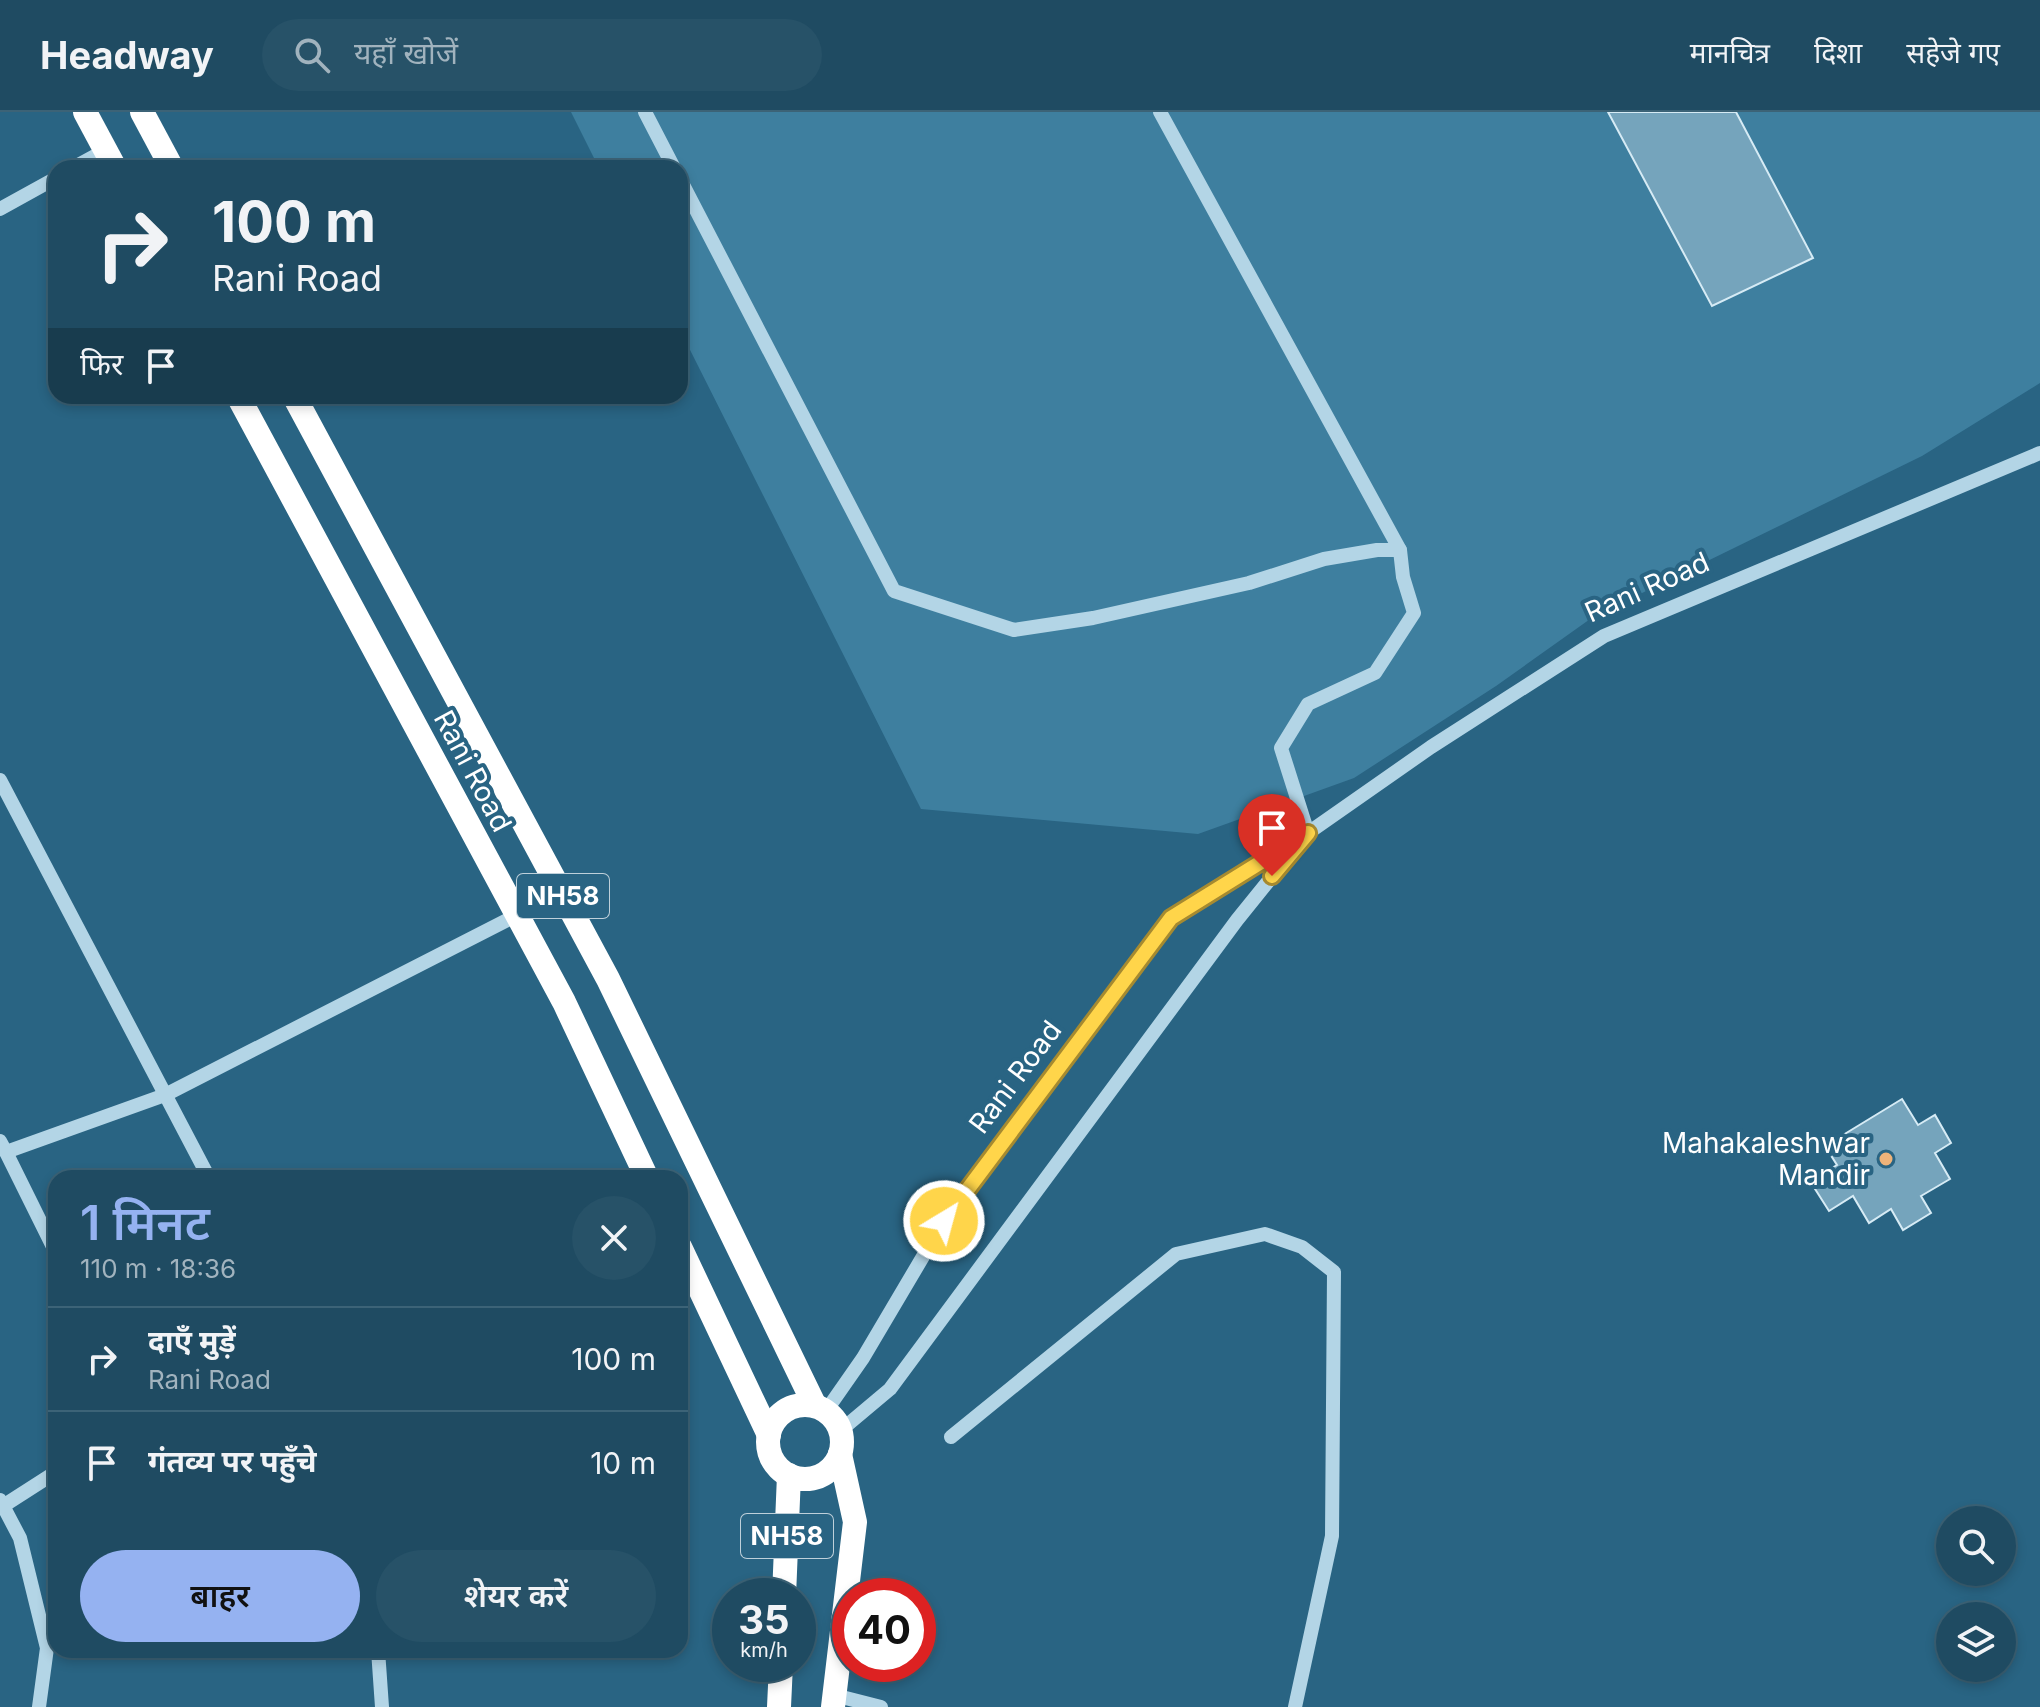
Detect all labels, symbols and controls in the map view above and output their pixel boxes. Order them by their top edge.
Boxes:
search box [262,19,822,91]
text: Headway [40,32,214,78]
icon: search [290,33,334,77]
text: यहाँ खोजें [354,35,458,71]
text: मानचित्र [1690,36,1770,70]
text: दिशा [1814,36,1862,70]
text: सहेजे गए [1906,36,2000,70]
text: 100 m [212,188,376,256]
icon: right [80,192,184,296]
text: Rani Road [212,256,382,300]
icon: arrive [139,344,183,388]
text: फिर [80,346,123,382]
street label: Rani Road [1580,545,1714,629]
street label: Rani Road [427,705,519,837]
pin [1238,794,1306,876]
icon: arrive [1250,806,1294,850]
road number: NH58 [517,874,609,918]
street label: Rani Road [962,1014,1068,1140]
place label: Mahakaleshwar Mandir [1662,1126,1870,1192]
marker: Mahakaleshwar Mandir [1877,1150,1895,1168]
position arrow [902,1179,986,1263]
text: 1 मिनट [80,1193,210,1252]
button: close [572,1196,656,1280]
text: 110 m · 18:36 [80,1253,236,1284]
text: दाएँ मुड़ें [148,1323,236,1359]
icon: right [80,1337,124,1381]
text: 100 m [571,1341,656,1377]
text: Rani Road [148,1364,271,1395]
icon: arrive [80,1441,124,1485]
text: गंतव्य पर पहुँचे [148,1443,316,1479]
text: 10 m [590,1445,656,1481]
map controls [1936,1506,2016,1682]
button: search [1936,1506,2016,1586]
road number: NH58 [741,1514,833,1558]
button: बाहर [80,1550,360,1642]
button: शेयर करें [376,1550,656,1642]
speed limit sign: 40 [832,1578,936,1682]
text: 35 [738,1595,790,1644]
button: layers [1936,1602,2016,1682]
text: km/h [740,1638,788,1662]

